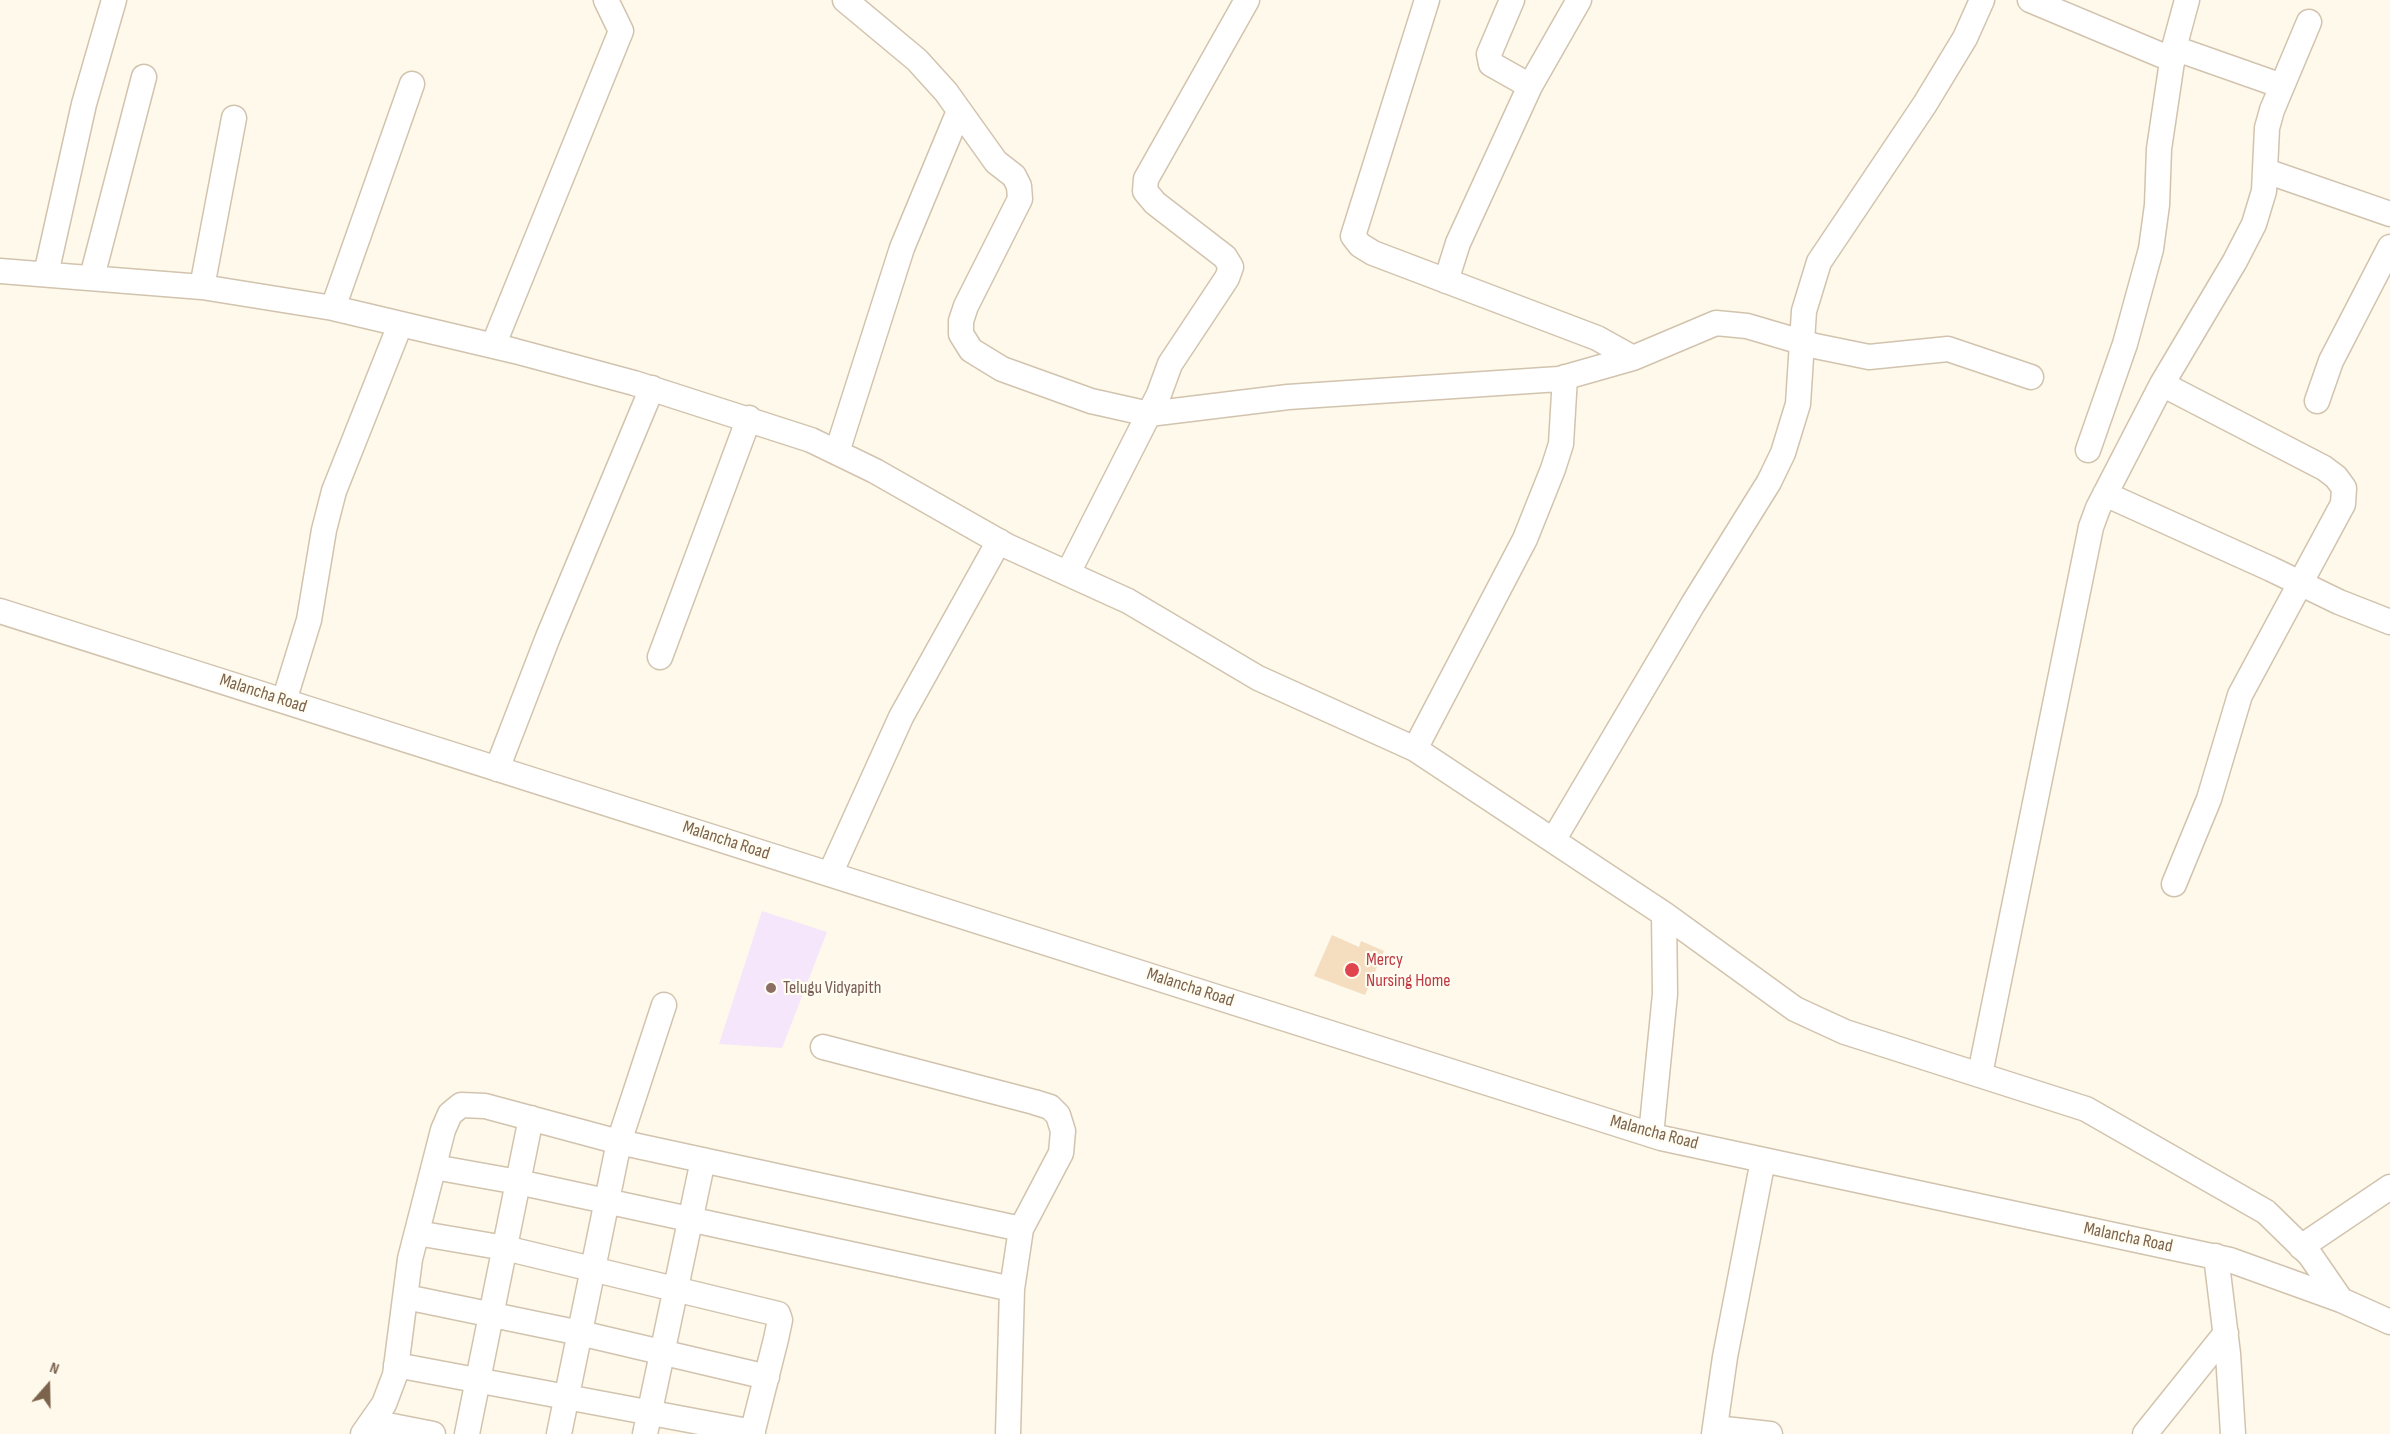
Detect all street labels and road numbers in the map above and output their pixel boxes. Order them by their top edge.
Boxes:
street label: Malancha Road [217,670,309,718]
street label: Malancha Road [680,817,772,865]
street label: Malancha Road [1144,964,1236,1012]
street label: Malancha Road [1608,1111,1700,1155]
street label: Malancha Road [2082,1218,2174,1258]

